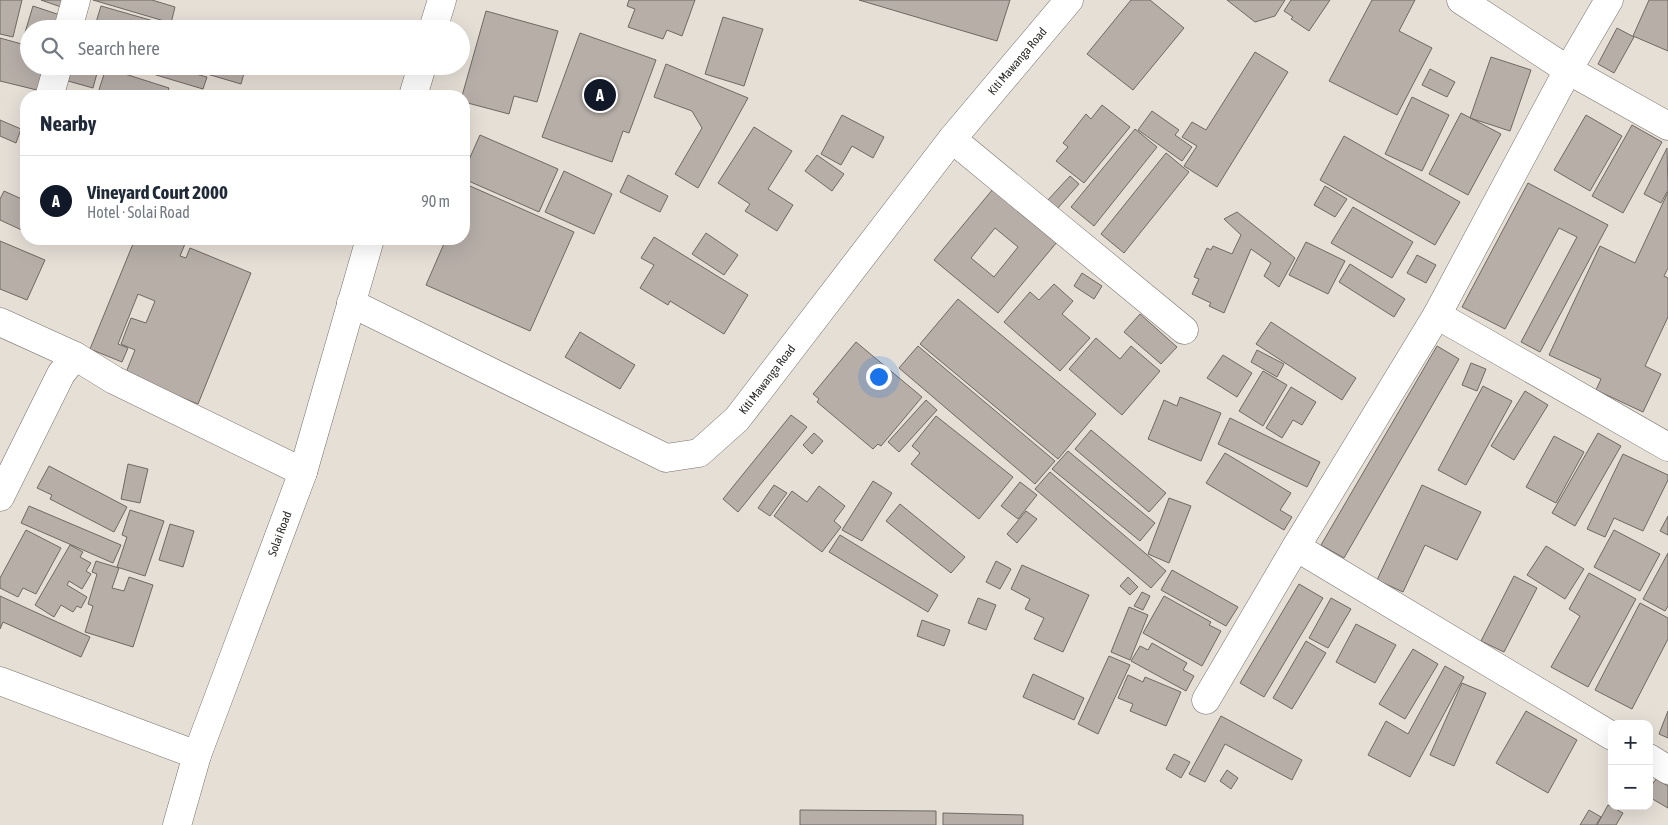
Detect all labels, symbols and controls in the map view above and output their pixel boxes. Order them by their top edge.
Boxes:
search box [20,20,470,75]
street label: Kiti Mawanga Road [985,25,1050,98]
icon: search [38,34,66,62]
text: Search here [78,37,160,59]
pin: A [584,76,616,114]
text: Nearby [40,111,96,135]
text: Vineyard Court 2000 [87,181,228,203]
text: A [52,192,60,210]
text: 90 m [421,192,450,210]
text: Hotel · Solai Road [87,203,190,221]
street label: Kiti Mawanga Road [736,342,798,417]
your location [866,364,892,390]
street label: Solai Road [265,509,295,558]
map controls [1608,720,1653,810]
button: + [1608,720,1653,765]
button: − [1608,765,1653,810]

